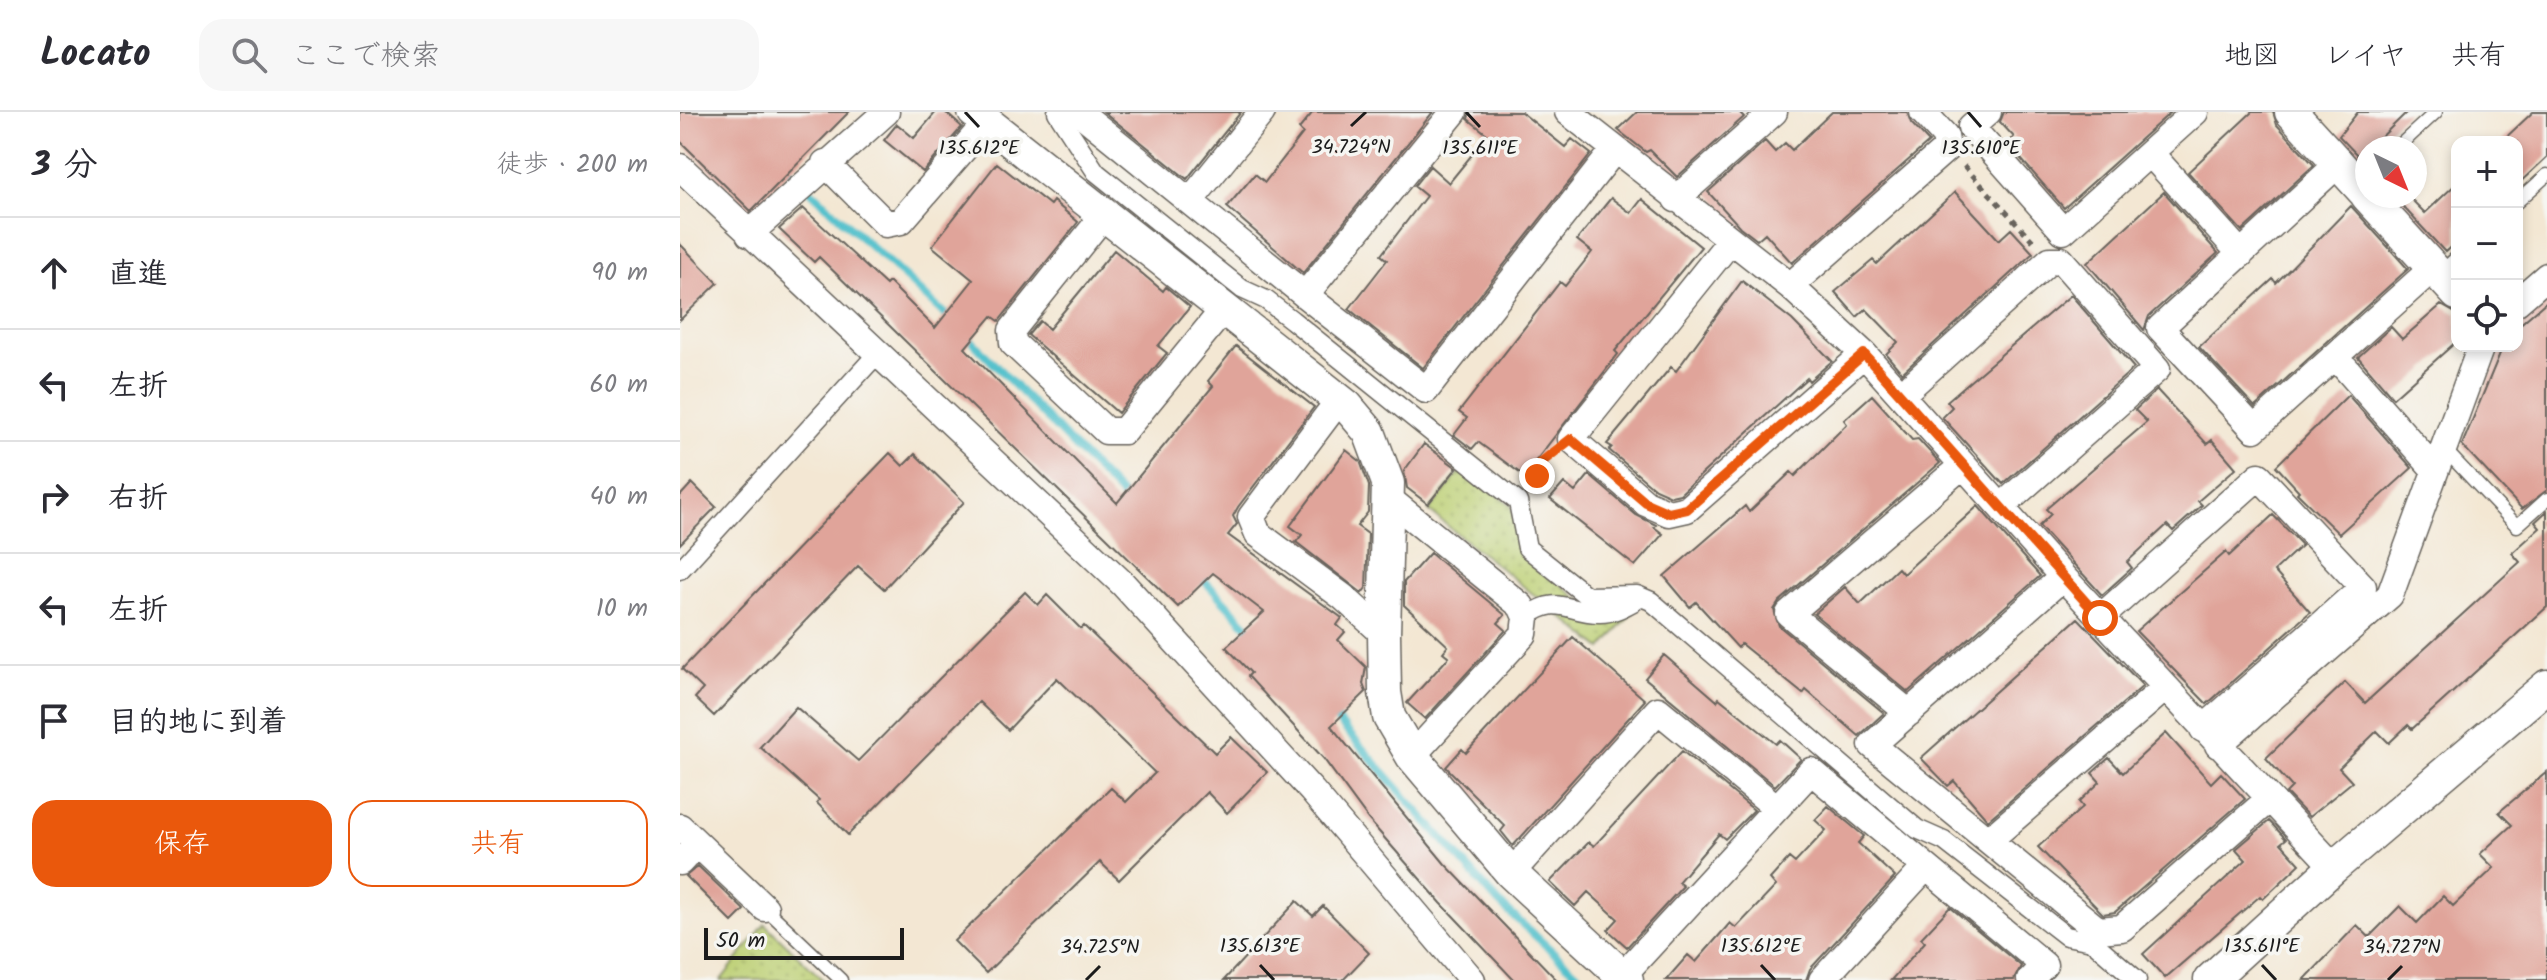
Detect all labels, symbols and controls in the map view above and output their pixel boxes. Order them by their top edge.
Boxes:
search box [199,19,759,91]
text: Locato [40,25,151,85]
icon: search [227,33,271,77]
text: ここで検索 [291,33,441,81]
text: 地図 [2224,34,2280,79]
text: レイヤ [2324,34,2407,79]
text: 共有 [2451,34,2507,79]
text: 34.724°N [1311,132,1391,164]
text: 135.612°E [939,133,1021,165]
text: 135.611°E [1442,133,1519,165]
text: 135.610°E [1941,133,2022,165]
north arrow [2355,136,2427,208]
map controls [2451,136,2523,352]
button: + [2451,136,2523,208]
text: 3 分 [32,139,98,193]
text: 徒歩 · 200 m [497,144,648,186]
button: − [2451,208,2523,280]
icon: ahead [32,251,76,295]
text: 直進 [108,251,168,299]
text: 90 m [591,252,648,294]
button: locate [2451,280,2523,352]
icon: left [32,363,76,407]
text: 左折 [108,363,168,411]
text: 60 m [589,364,648,406]
route end [1519,458,1555,494]
icon: right [32,475,76,519]
text: 右折 [108,475,168,523]
text: 40 m [590,476,648,518]
icon: left [32,587,76,631]
text: 左折 [108,587,168,635]
text: 10 m [596,588,648,630]
route start [2082,600,2118,636]
icon: arrive [32,699,76,743]
text: 目的地に到着 [108,699,288,747]
button: 保存 [32,800,332,887]
button: 共有 [348,800,648,887]
scale bar [704,924,904,960]
text: 50 m [716,924,765,959]
text: 135.613°E [1220,931,1302,963]
text: 135.612°E [1721,931,1803,963]
text: 135.611°E [2224,931,2301,963]
text: 34.725°N [1060,932,1140,964]
text: 34.727°N [2363,932,2441,964]

